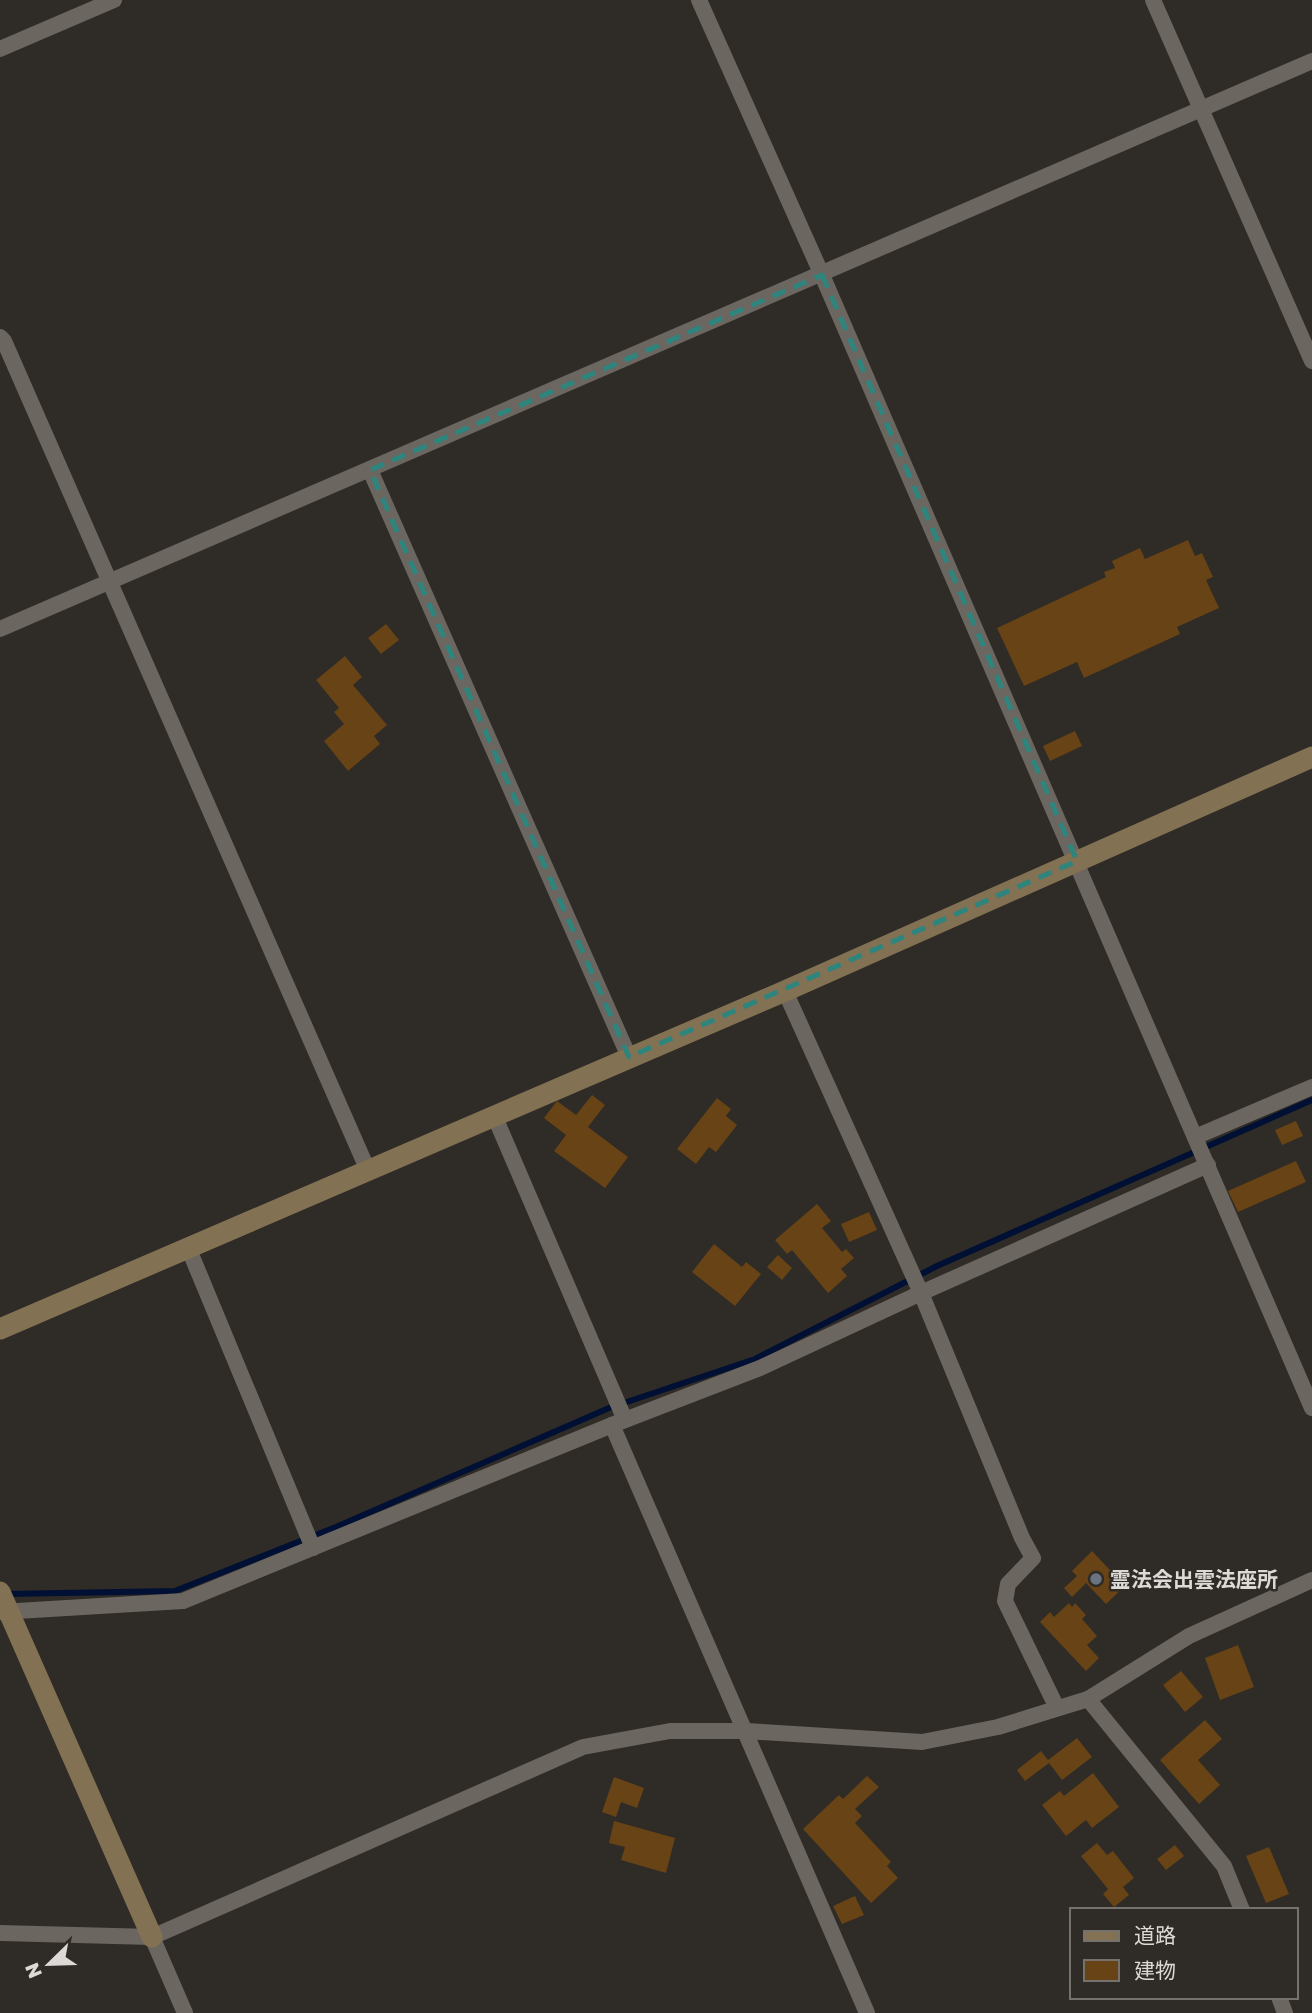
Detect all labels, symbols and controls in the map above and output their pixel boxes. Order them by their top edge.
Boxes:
place label: 霊法会出雲法座所 [1110,1566,1278,1592]
marker: 霊法会出雲法座所 [1088,1571,1104,1587]
legend [1070,1908,1298,1999]
text: 道路 [1134,1922,1176,1948]
north arrow [14,1929,84,1999]
text: 建物 [1134,1957,1176,1983]
text: N [19,1960,46,1982]

